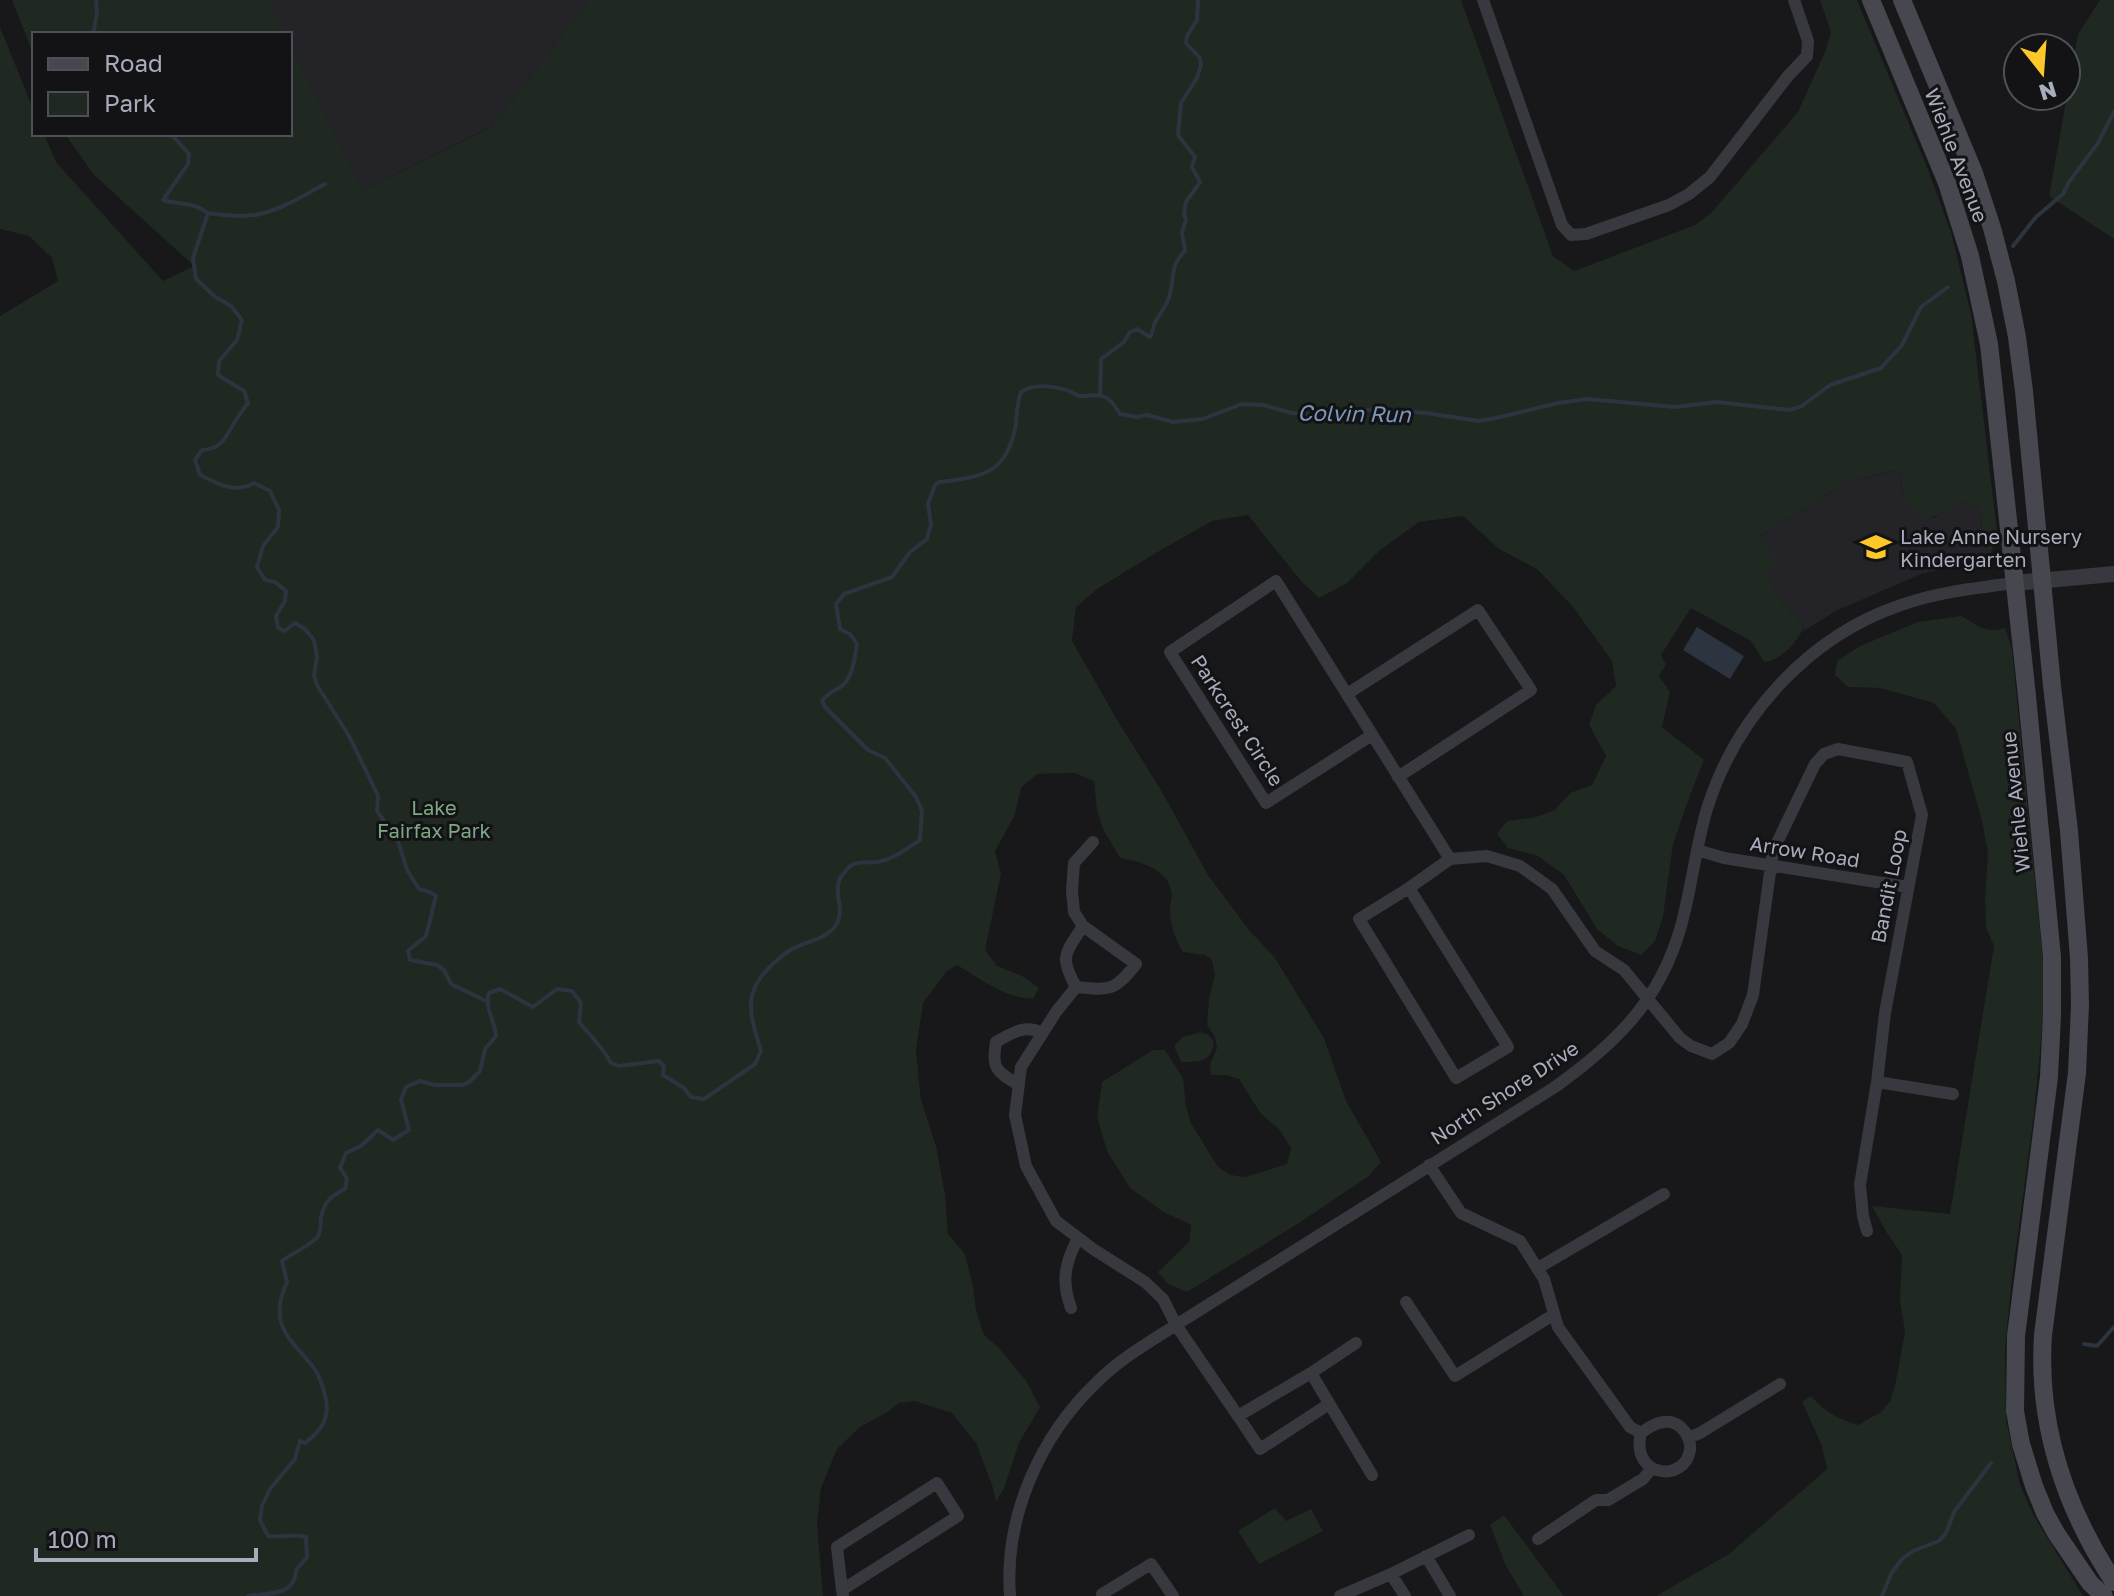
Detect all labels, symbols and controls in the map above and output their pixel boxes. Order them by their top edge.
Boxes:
legend [32,32,292,136]
north arrow [2002,32,2082,112]
text: Road [104,48,163,77]
text: N [2036,76,2060,107]
street label: Wiehle Avenue [1920,84,1994,226]
text: Park [104,88,156,117]
water label: Colvin Run [1297,399,1412,428]
place label: Lake Anne Nursery Kindergarten [1900,524,2082,571]
school or university icon: Lake Anne Nursery Kindergarten [1859,530,1893,564]
street label: Parkcrest Circle [1187,650,1289,790]
street label: Wiehle Avenue [1996,730,2034,874]
park label: Lake Fairfax Park [377,795,491,842]
street label: Bandit Loop [1865,827,1911,945]
street label: Arrow Road [1748,830,1862,872]
street label: North Shore Drive [1426,1035,1582,1149]
scale bar [36,1512,256,1562]
text: 100 m [48,1524,117,1553]

